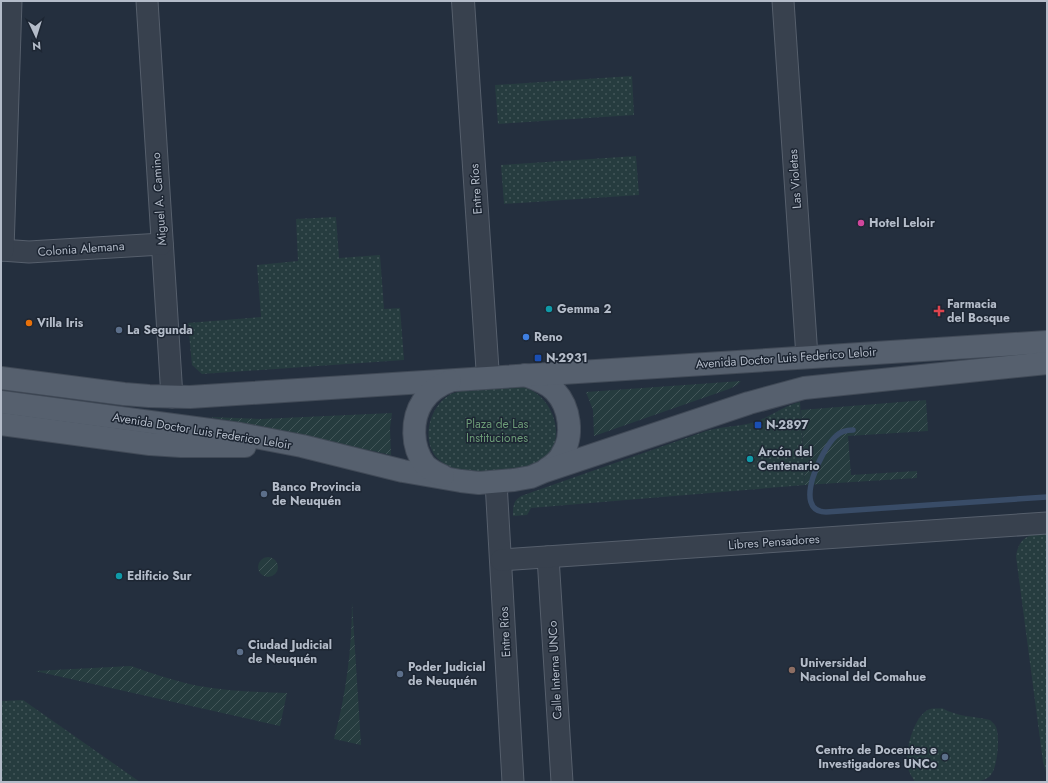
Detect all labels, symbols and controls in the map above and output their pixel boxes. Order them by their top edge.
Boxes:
north arrow [16,16,56,56]
text: N [32,38,42,54]
street label: Las Violetas [784,148,806,209]
street label: Miguel A. Camino [147,151,171,246]
street label: Entre Ríos [465,163,487,215]
place label: Hotel Leloir [869,214,935,232]
marker: Hotel Leloir [856,218,866,228]
street label: Colonia Alemana [37,237,125,261]
place label: Farmacia del Bosque [947,295,1010,327]
place label: Gemma 2 [557,300,611,318]
marker: Gemma 2 [544,304,554,314]
marker: Farmacia del Bosque [934,306,944,316]
place label: Villa Iris [36,314,84,332]
marker: Villa Iris [24,318,34,328]
place label: La Segunda [127,321,193,339]
marker: La Segunda [114,325,124,335]
place label: Reno [534,328,563,346]
marker: Reno [521,332,531,342]
street label: Avenida Doctor Luis Federico Leloir [695,343,878,373]
place label: N-2931 [546,349,588,367]
marker: N-2931 [533,353,543,363]
street label: Avenida Doctor Luis Federico Leloir [111,408,294,454]
park label: Plaza de Las Instituciones [466,415,528,447]
place label: N-2897 [766,416,809,434]
marker: N-2897 [753,420,763,430]
place label: Arcón del Centenario [757,443,820,475]
marker: Arcón del Centenario [745,454,755,464]
place label: Banco Provincia de Neuquén [272,478,361,510]
marker: Banco Provincia de Neuquén [259,489,269,499]
street label: Libres Pensadores [728,530,820,554]
place label: Edificio Sur [127,567,192,585]
marker: Edificio Sur [114,571,124,581]
street label: Entre Ríos [495,606,515,658]
street label: Calle Interna UNCo [543,620,567,720]
place label: Ciudad Judicial de Neuquén [248,636,332,668]
marker: Ciudad Judicial de Neuquén [235,647,245,657]
place label: Universidad Nacional del Comahue [800,654,926,686]
place label: Poder Judicial de Neuquén [408,658,486,690]
marker: Universidad Nacional del Comahue [787,665,797,675]
marker: Poder Judicial de Neuquén [395,669,405,679]
place label: Centro de Docentes e Investigadores UNCo [815,741,937,773]
marker: Centro de Docentes e Investigadores UNCo [940,752,950,762]

